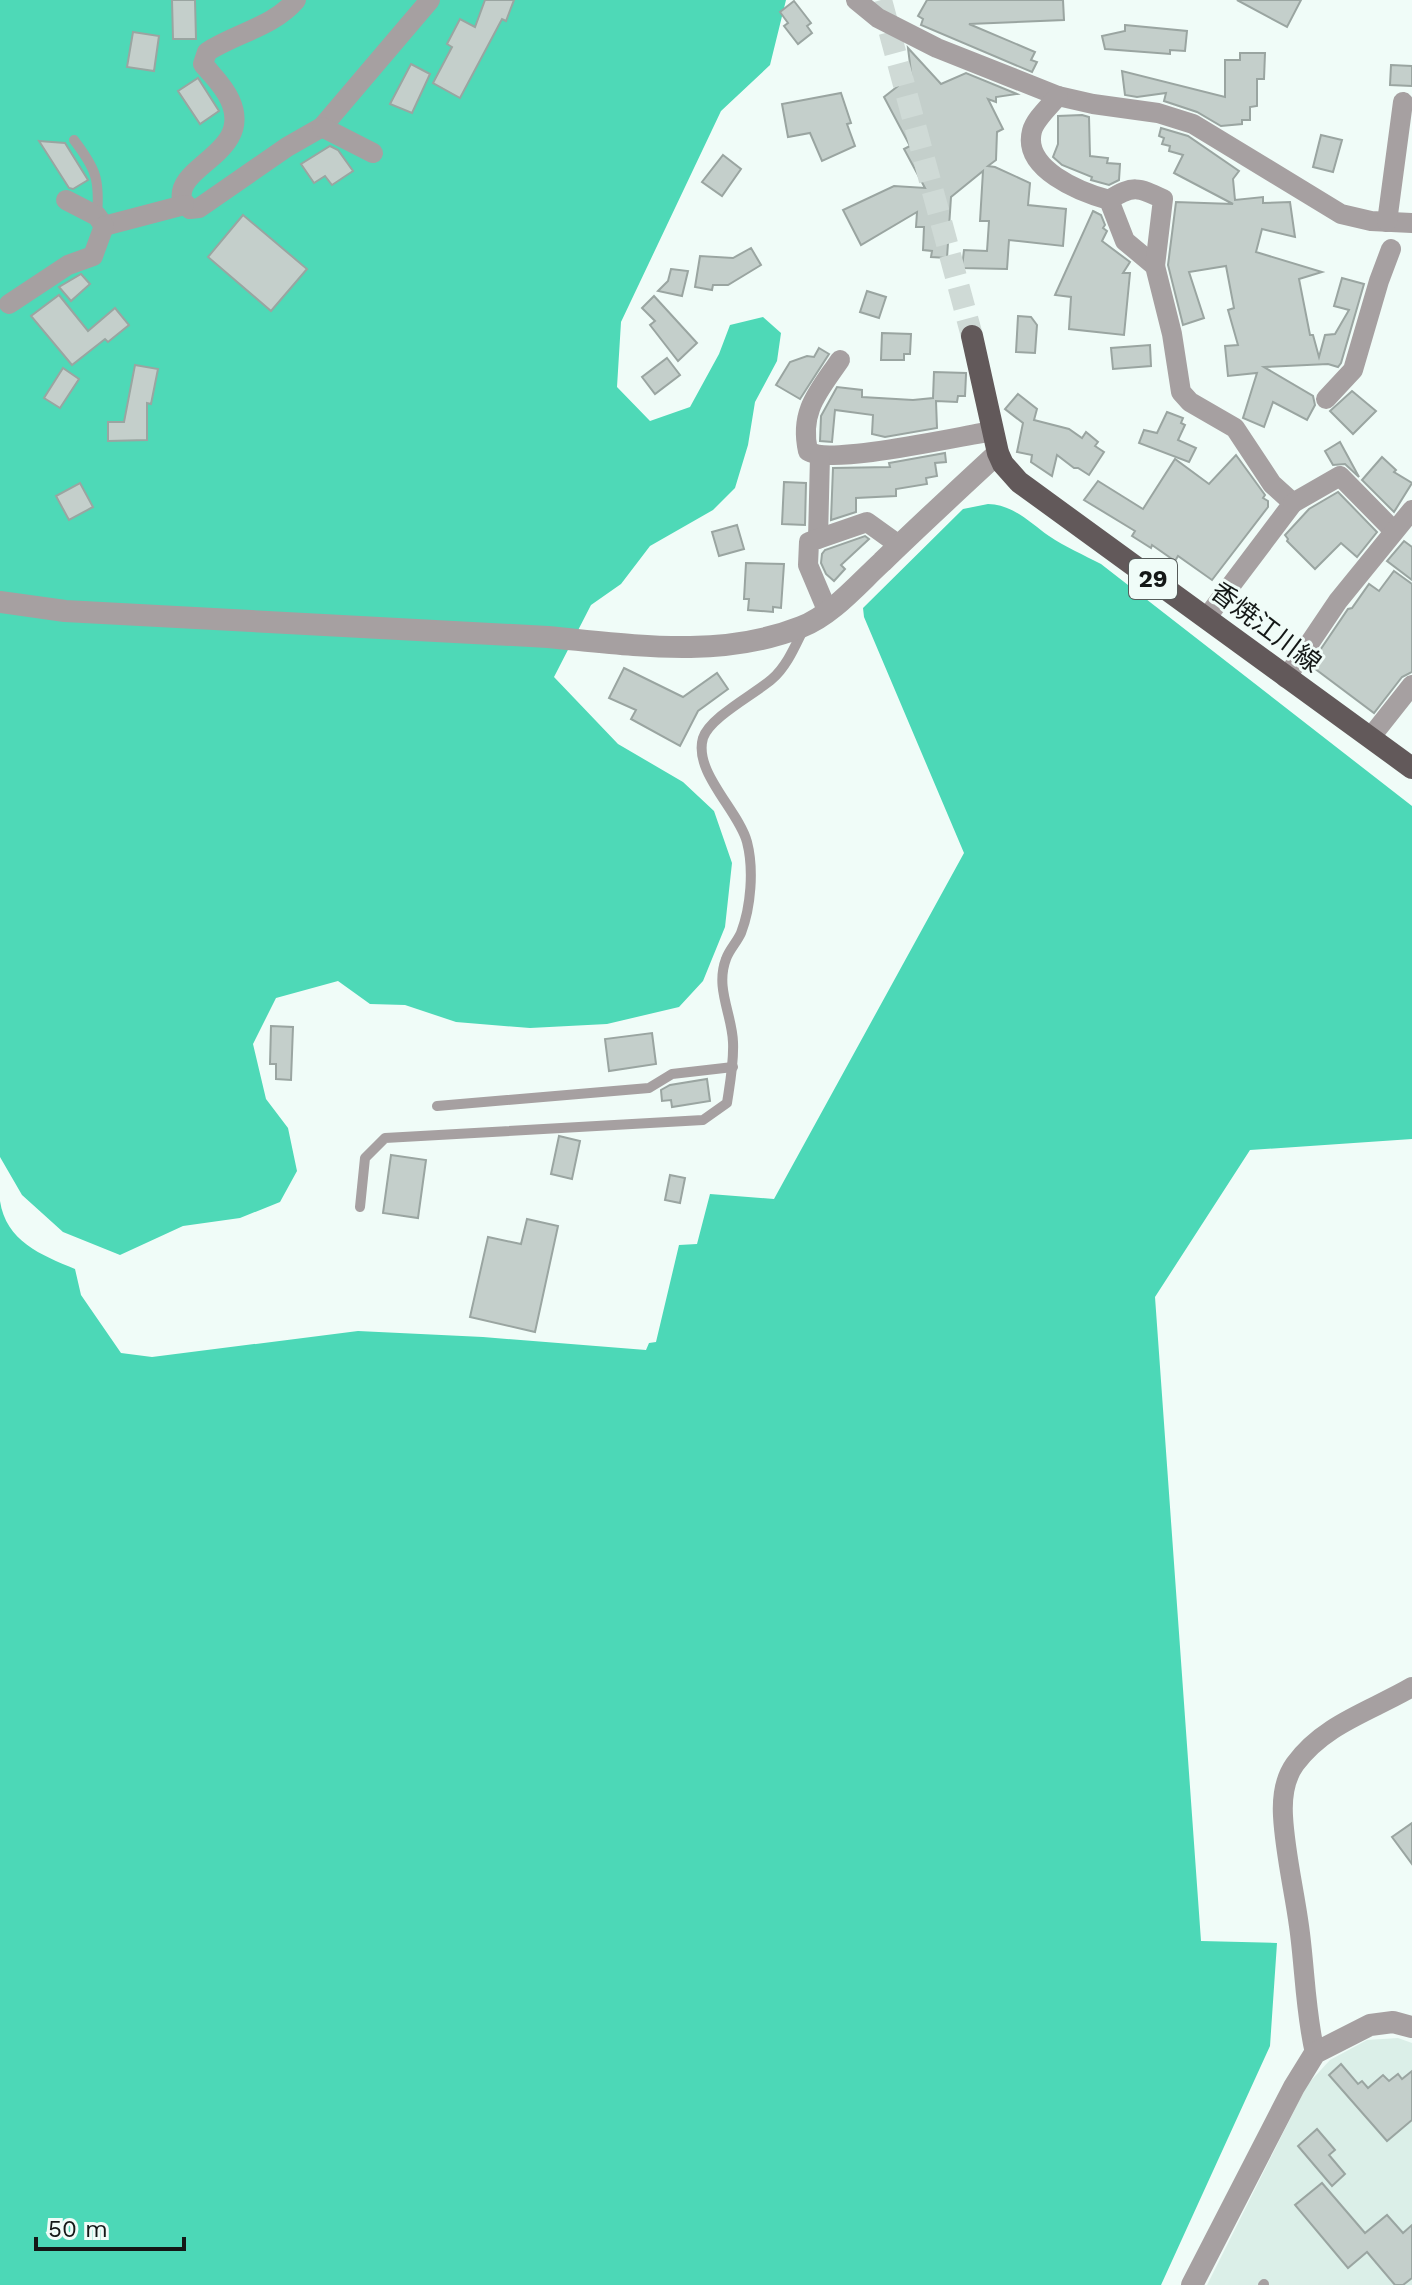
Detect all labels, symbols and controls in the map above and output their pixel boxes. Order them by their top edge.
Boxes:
road number: 29 [1129,559,1177,599]
street label: 香焼江川線 [1205,576,1327,678]
scale bar [36,2201,184,2251]
text: 50 m [48,2215,108,2243]

